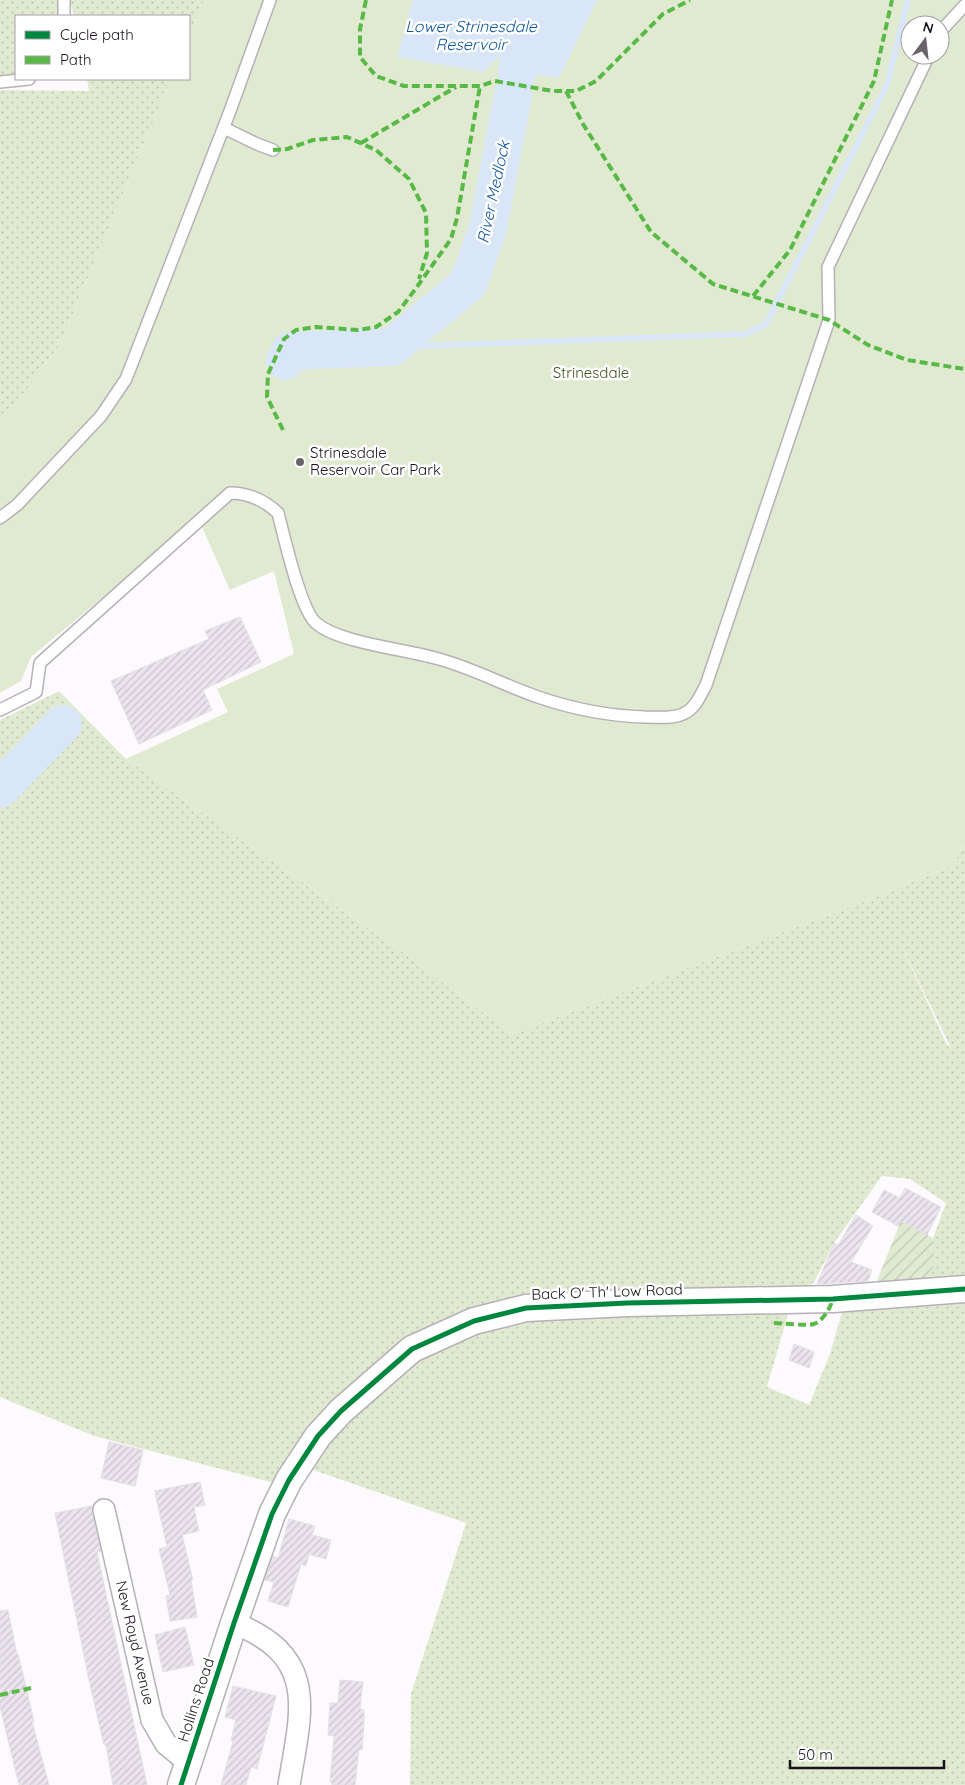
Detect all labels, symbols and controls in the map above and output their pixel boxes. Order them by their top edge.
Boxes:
legend [15,15,190,80]
north arrow [900,15,950,65]
water label: Lower Strinesdale Reservoir [405,16,538,54]
text: N [921,17,936,37]
text: Cycle path [60,25,134,44]
text: Path [60,50,92,69]
water label: River Medlock [472,138,514,245]
park label: Strinesdale [553,363,629,382]
place label: Strinesdale Reservoir Car Park [310,443,441,479]
marker: Strinesdale Reservoir Car Park [294,456,306,468]
street label: Back O' Th' Low Road [531,1279,683,1304]
street label: New Royd Avenue [112,1579,159,1707]
street label: Hollins Road [173,1656,218,1744]
scale bar [790,1738,944,1770]
text: 50 m [798,1745,833,1764]

